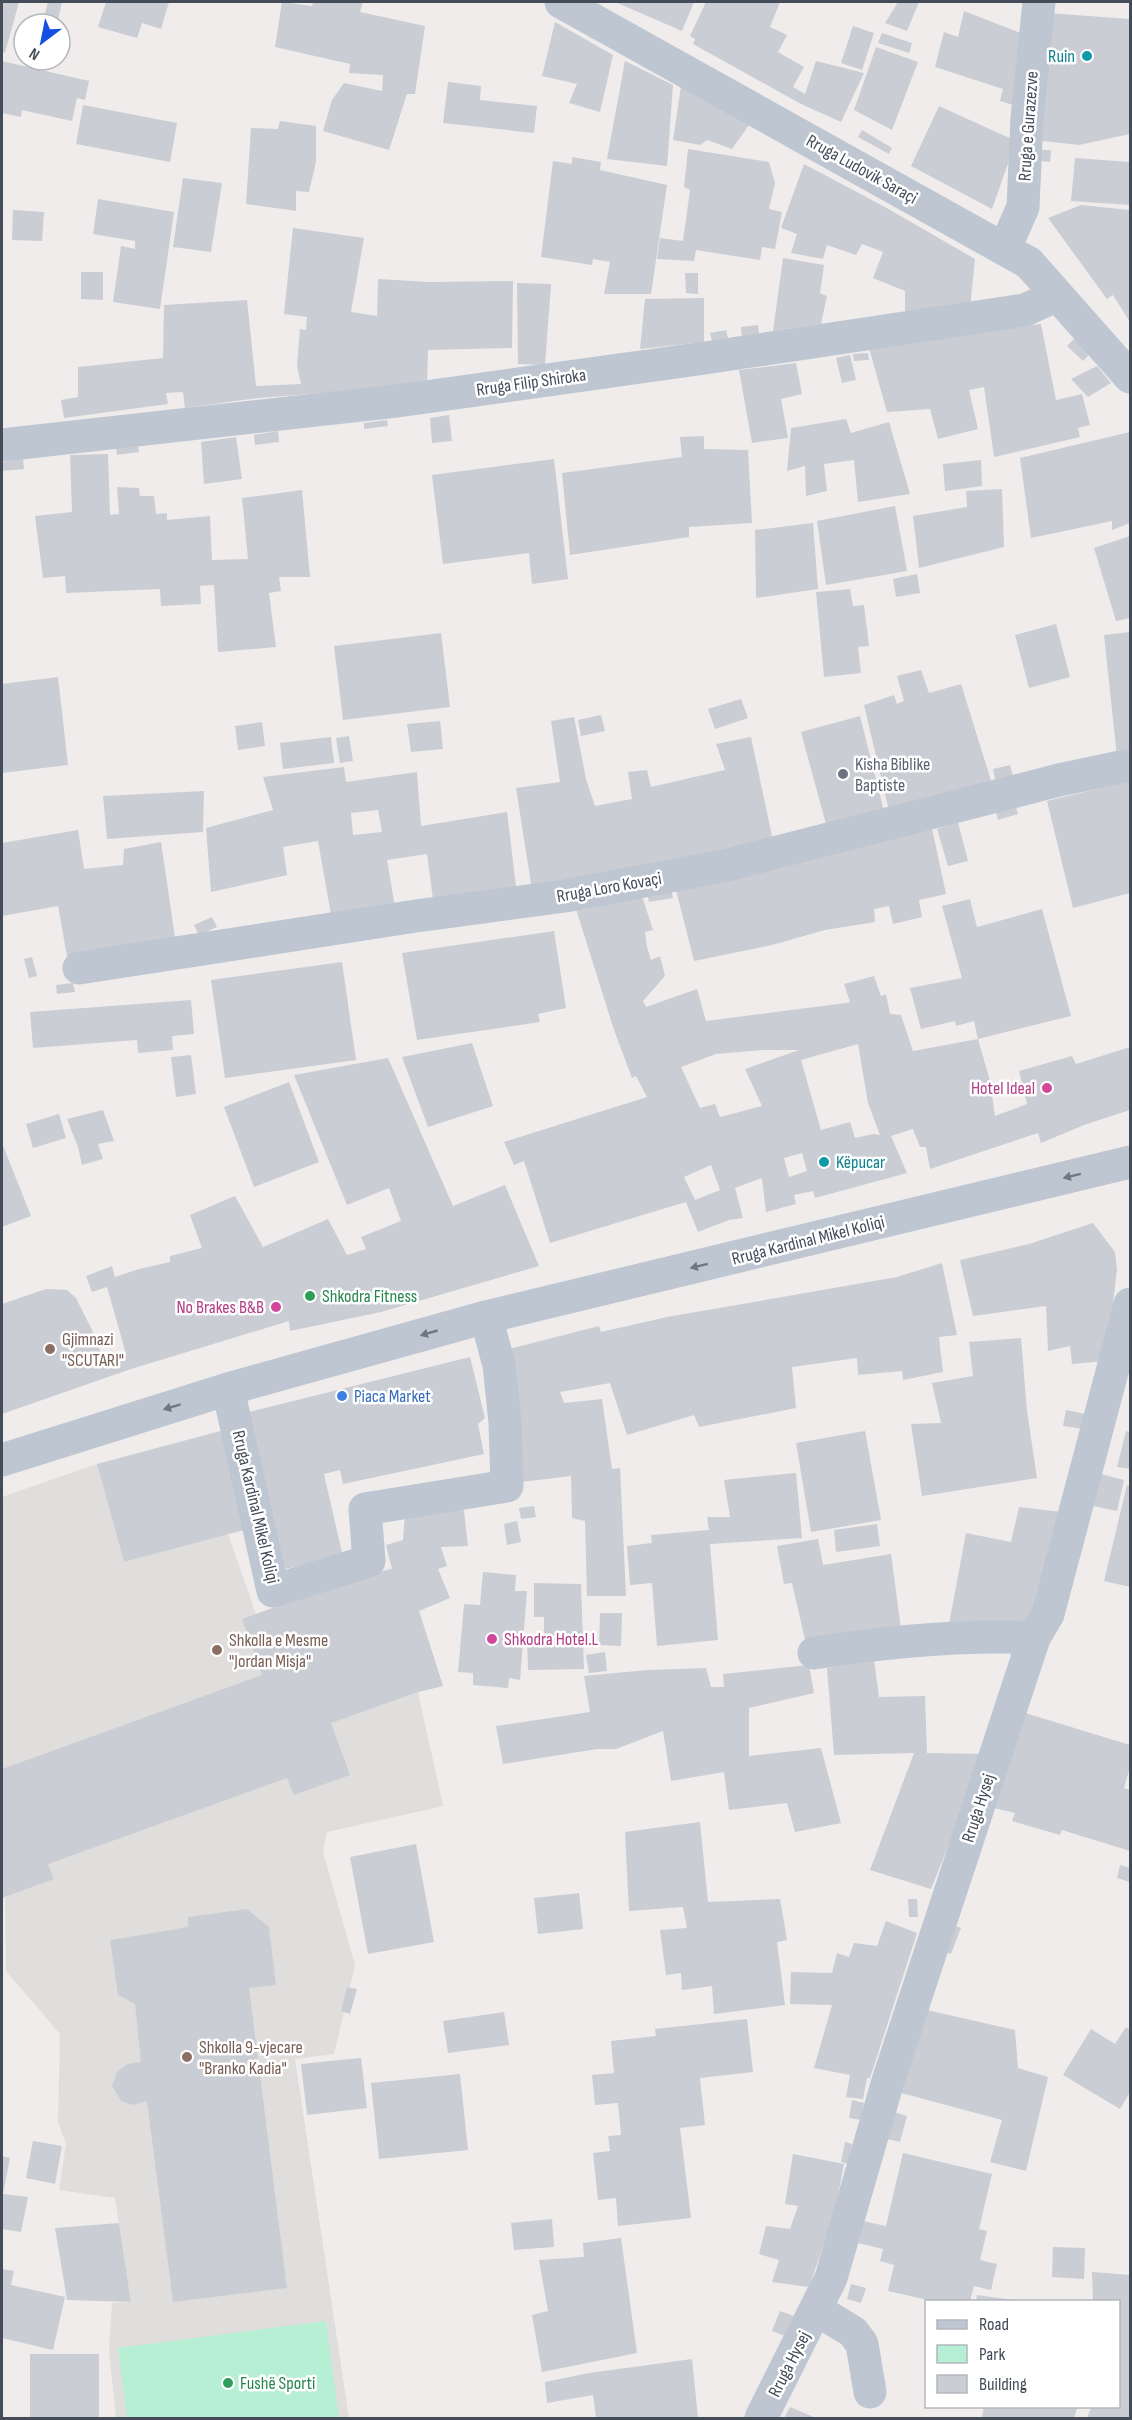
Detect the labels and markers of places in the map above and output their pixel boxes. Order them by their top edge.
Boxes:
place label: Ruin [1048,46,1075,67]
marker: Ruin [1080,49,1094,63]
place label: Kisha Biblike Baptiste [855,754,930,796]
marker: Kisha Biblike Baptiste [836,767,850,781]
place label: Hotel Ideal [971,1078,1035,1099]
marker: Hotel Ideal [1040,1081,1054,1095]
place label: Këpucar [836,1152,885,1173]
marker: Këpucar [817,1155,831,1169]
place label: Shkodra Fitness [322,1286,417,1307]
marker: Shkodra Fitness [303,1289,317,1303]
place label: No Brakes B&B [176,1297,264,1318]
marker: No Brakes B&B [269,1300,283,1314]
place label: Gjimnazi "SCUTARI" [62,1329,124,1371]
marker: Gjimnazi "SCUTARI" [43,1342,57,1356]
place label: Piaca Market [354,1386,431,1407]
marker: Piaca Market [335,1389,349,1403]
place label: Shkodra Hotel.L [504,1629,599,1650]
place label: Shkolla e Mesme "Jordan Misja" [229,1630,328,1672]
marker: Shkodra Hotel.L [485,1632,499,1646]
marker: Shkolla e Mesme "Jordan Misja" [210,1643,224,1657]
place label: Shkolla 9-vjecare "Branko Kadia" [199,2037,303,2079]
marker: Shkolla 9-vjecare "Branko Kadia" [180,2050,194,2064]
place label: Fushë Sporti [240,2373,315,2394]
marker: Fushë Sporti [221,2376,235,2390]

